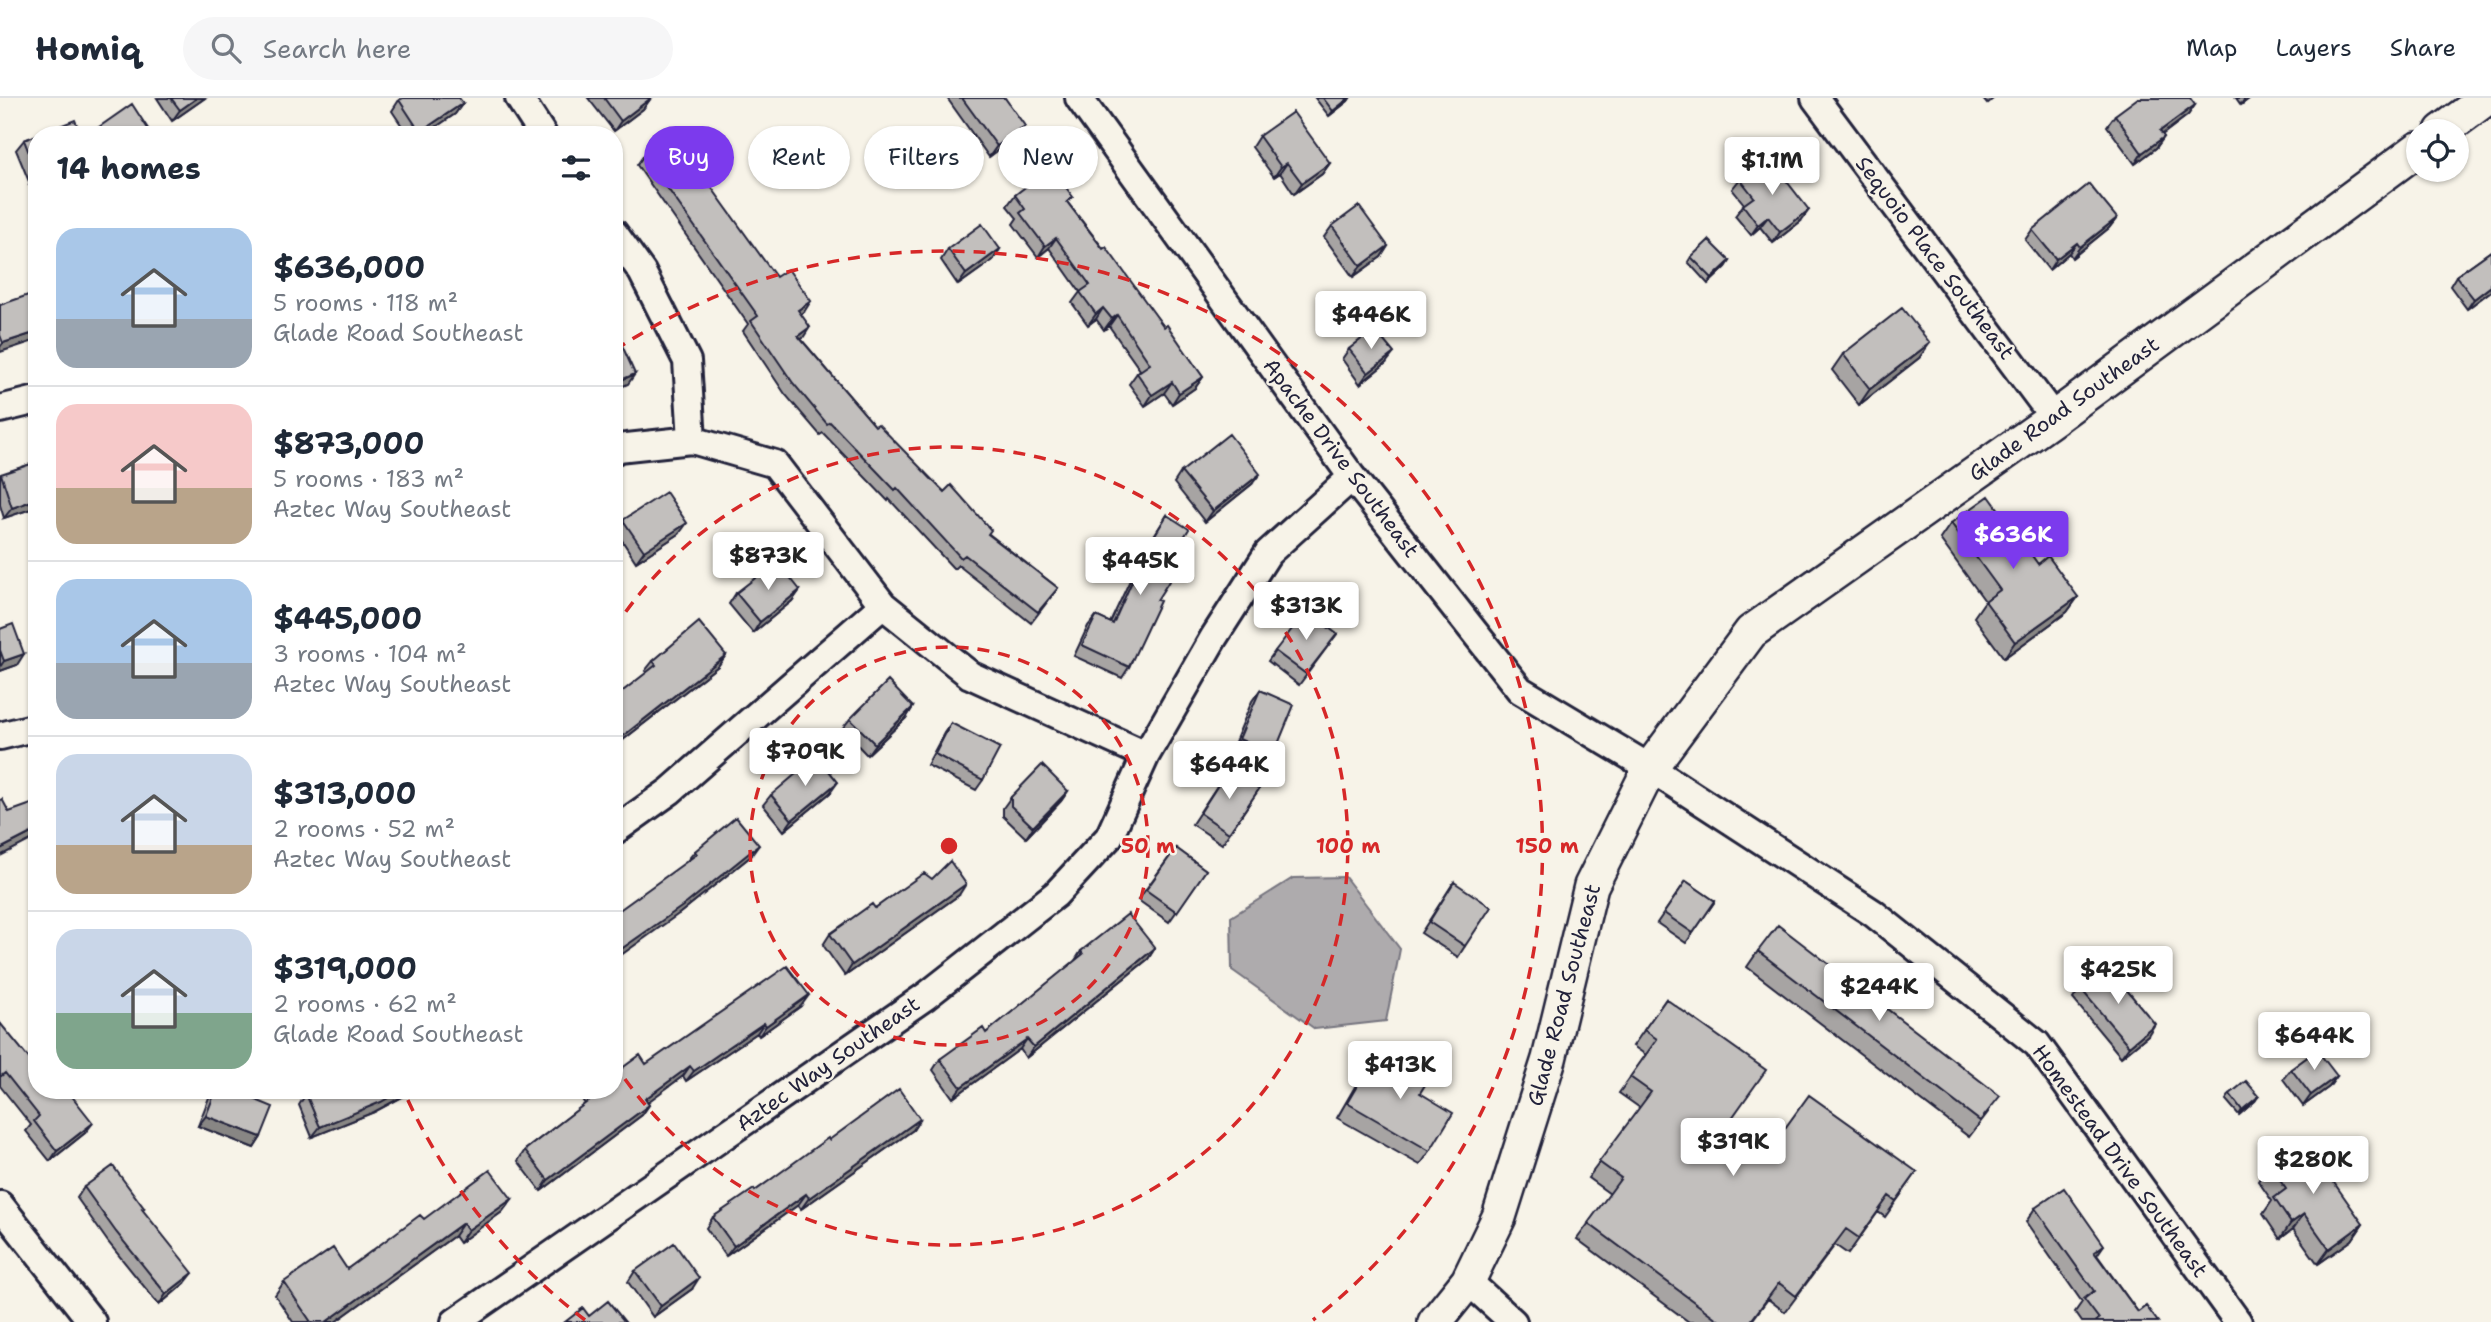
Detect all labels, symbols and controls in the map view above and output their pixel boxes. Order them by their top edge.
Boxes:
search box [183,17,673,80]
text: Homiq [35,26,141,71]
icon: search [207,29,245,67]
text: Search here [263,31,411,66]
text: Map [2186,32,2237,64]
text: Layers [2275,32,2352,64]
text: Share [2390,32,2456,64]
map controls [2406,119,2469,182]
button: locate [2406,119,2469,182]
chip: Buy [644,126,734,189]
chip: Rent [748,126,850,189]
chip: Filters [864,126,984,189]
chip: New [998,126,1098,189]
pin: $1.1M [1723,138,1821,197]
text: $1.1M [1741,145,1803,175]
text: 14 homes [56,148,201,189]
icon: filters [557,149,595,187]
street label: Sequoio Place Southeast [1849,151,2021,365]
text: $636,000 [273,247,425,288]
icon: home [112,256,196,340]
text: 5 rooms · 118 m² [273,288,458,318]
pin: $446K [1322,292,1420,351]
text: $446K [1331,299,1411,329]
text: Glade Road Southeast [273,318,524,348]
street label: Glade Road Southeast [1963,330,2165,488]
street label: Apache Drive Southeast [1257,353,1425,563]
text: $873,000 [273,423,424,464]
icon: home [112,432,196,516]
text: 5 rooms · 183 m² [273,464,464,494]
text: Aztec Way Southeast [273,494,511,524]
pin: $636K [1964,512,2062,571]
text: $636K [1973,519,2053,549]
pin: $873K [719,532,817,592]
pin: $445K [1091,538,1189,597]
text: $873K [729,540,807,570]
text: $445K [1101,545,1179,575]
pin: $313K [1257,582,1355,642]
text: $313K [1270,590,1342,620]
text: $445,000 [273,598,422,639]
icon: home [112,607,196,691]
text: 3 rooms · 104 m² [273,639,466,669]
text: Aztec Way Southeast [273,669,511,699]
pin: $709K [756,728,854,788]
text: $709K [765,736,845,766]
pin: $644K [1180,742,1278,801]
text: $644K [1189,749,1269,779]
text: $313,000 [273,773,416,814]
icon: home [112,782,196,866]
text: 2 rooms · 52 m² [273,814,455,844]
text: 50 m [1121,832,1175,860]
text: 100 m [1316,832,1380,860]
text: 150 m [1515,832,1579,860]
centre of rings [937,834,961,858]
text: Aztec Way Southeast [273,844,511,874]
street label: Glade Road Southeast [1521,881,1607,1109]
pin: $425K [2069,946,2167,1006]
text: $319,000 [273,948,417,989]
text: $425K [2080,954,2156,984]
icon: home [112,957,196,1041]
pin: $244K [1830,964,1928,1023]
text: $244K [1840,971,1918,1001]
text: 2 rooms · 62 m² [273,989,457,1019]
street label: Aztec Way Southeast [731,990,925,1138]
pin: $644K [2265,1012,2363,1072]
text: Glade Road Southeast [273,1019,524,1049]
text: $644K [2274,1020,2354,1050]
street label: Homestead Drive Southeast [2026,1039,2214,1283]
pin: $413K [1351,1042,1449,1101]
text: $413K [1364,1049,1436,1079]
pin: $319K [1684,1118,1782,1178]
text: $319K [1697,1126,1769,1156]
pin: $280K [2264,1136,2362,1196]
text: $280K [2274,1144,2352,1174]

